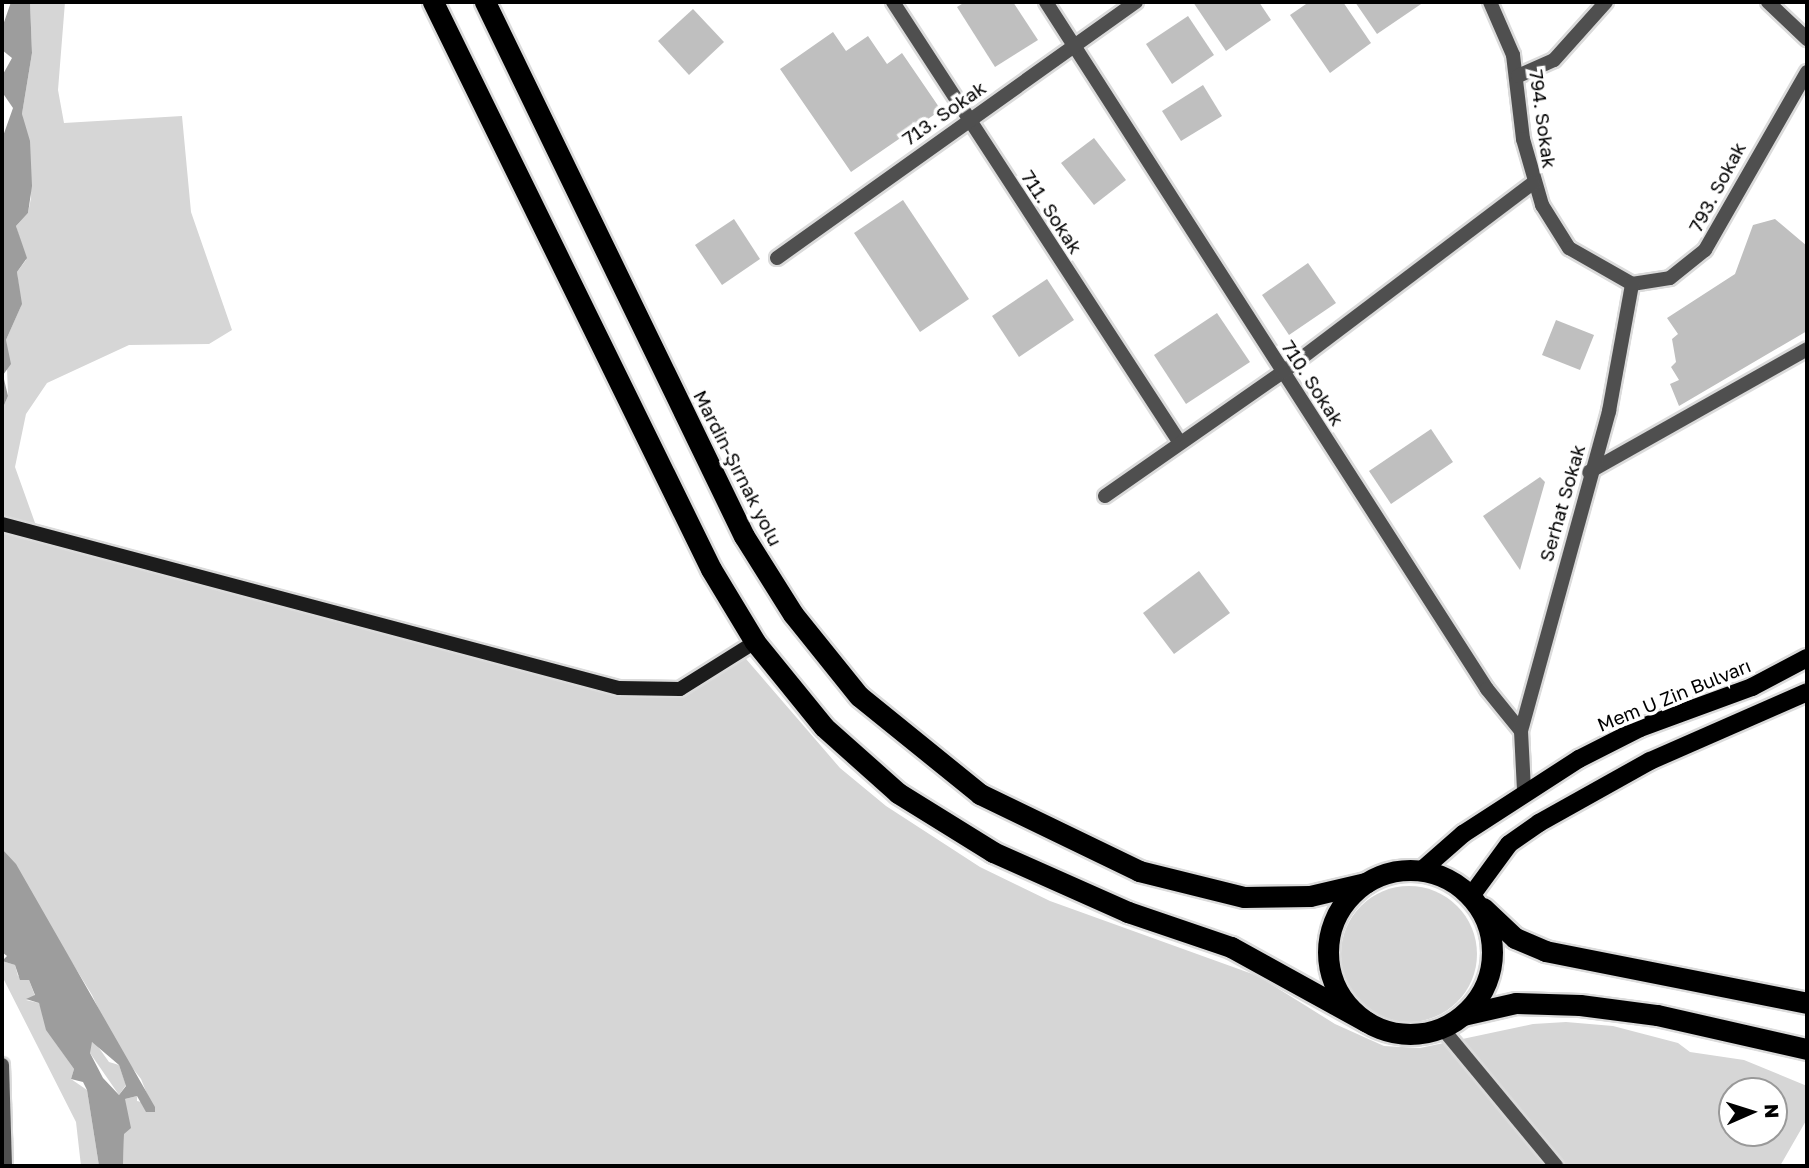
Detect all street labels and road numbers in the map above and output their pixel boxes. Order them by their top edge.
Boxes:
street label: 794. Sokak [1525,68,1561,170]
street label: 713. Sokak [898,76,990,150]
street label: 793. Sokak [1684,138,1750,236]
street label: 711. Sokak [1017,166,1087,258]
street label: 710. Sokak [1277,336,1349,430]
street label: Mardin-Şırnak yolu [689,386,787,550]
street label: Serhat Sokak [1534,442,1590,564]
street label: Mem U Zin Bulvarı [1594,654,1754,736]

